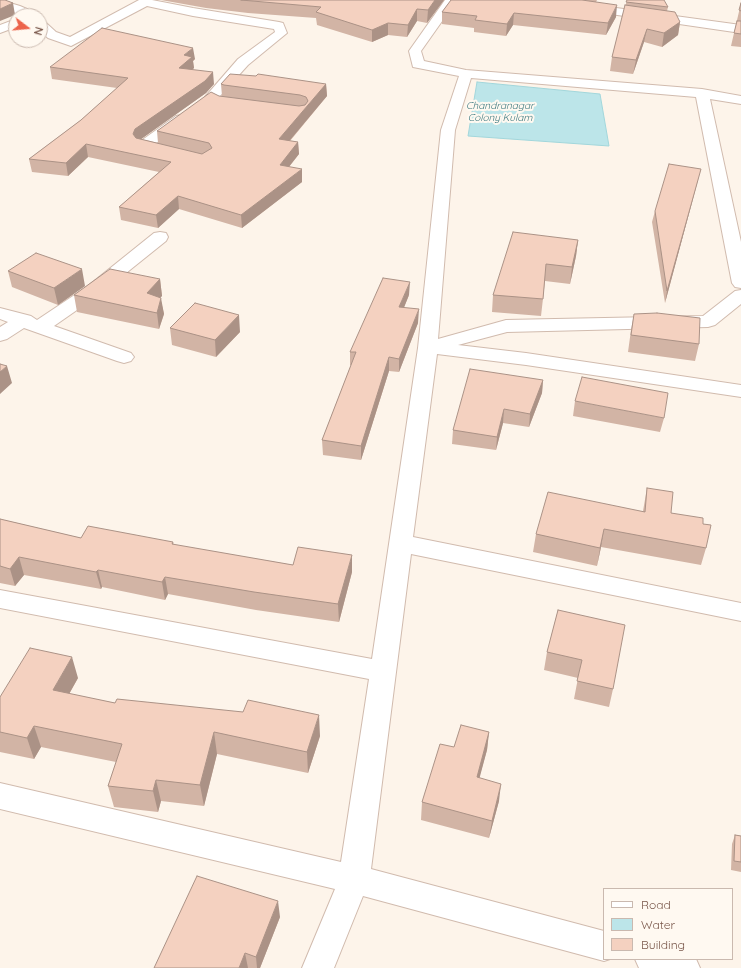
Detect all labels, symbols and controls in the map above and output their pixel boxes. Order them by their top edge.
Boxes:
north arrow [8,8,48,48]
text: N [31,25,46,37]
water label: Chandranagar Colony Kulam [466,100,534,124]
legend [603,888,733,960]
text: Road [641,897,671,912]
text: Water [641,917,675,932]
text: Building [641,937,685,952]

